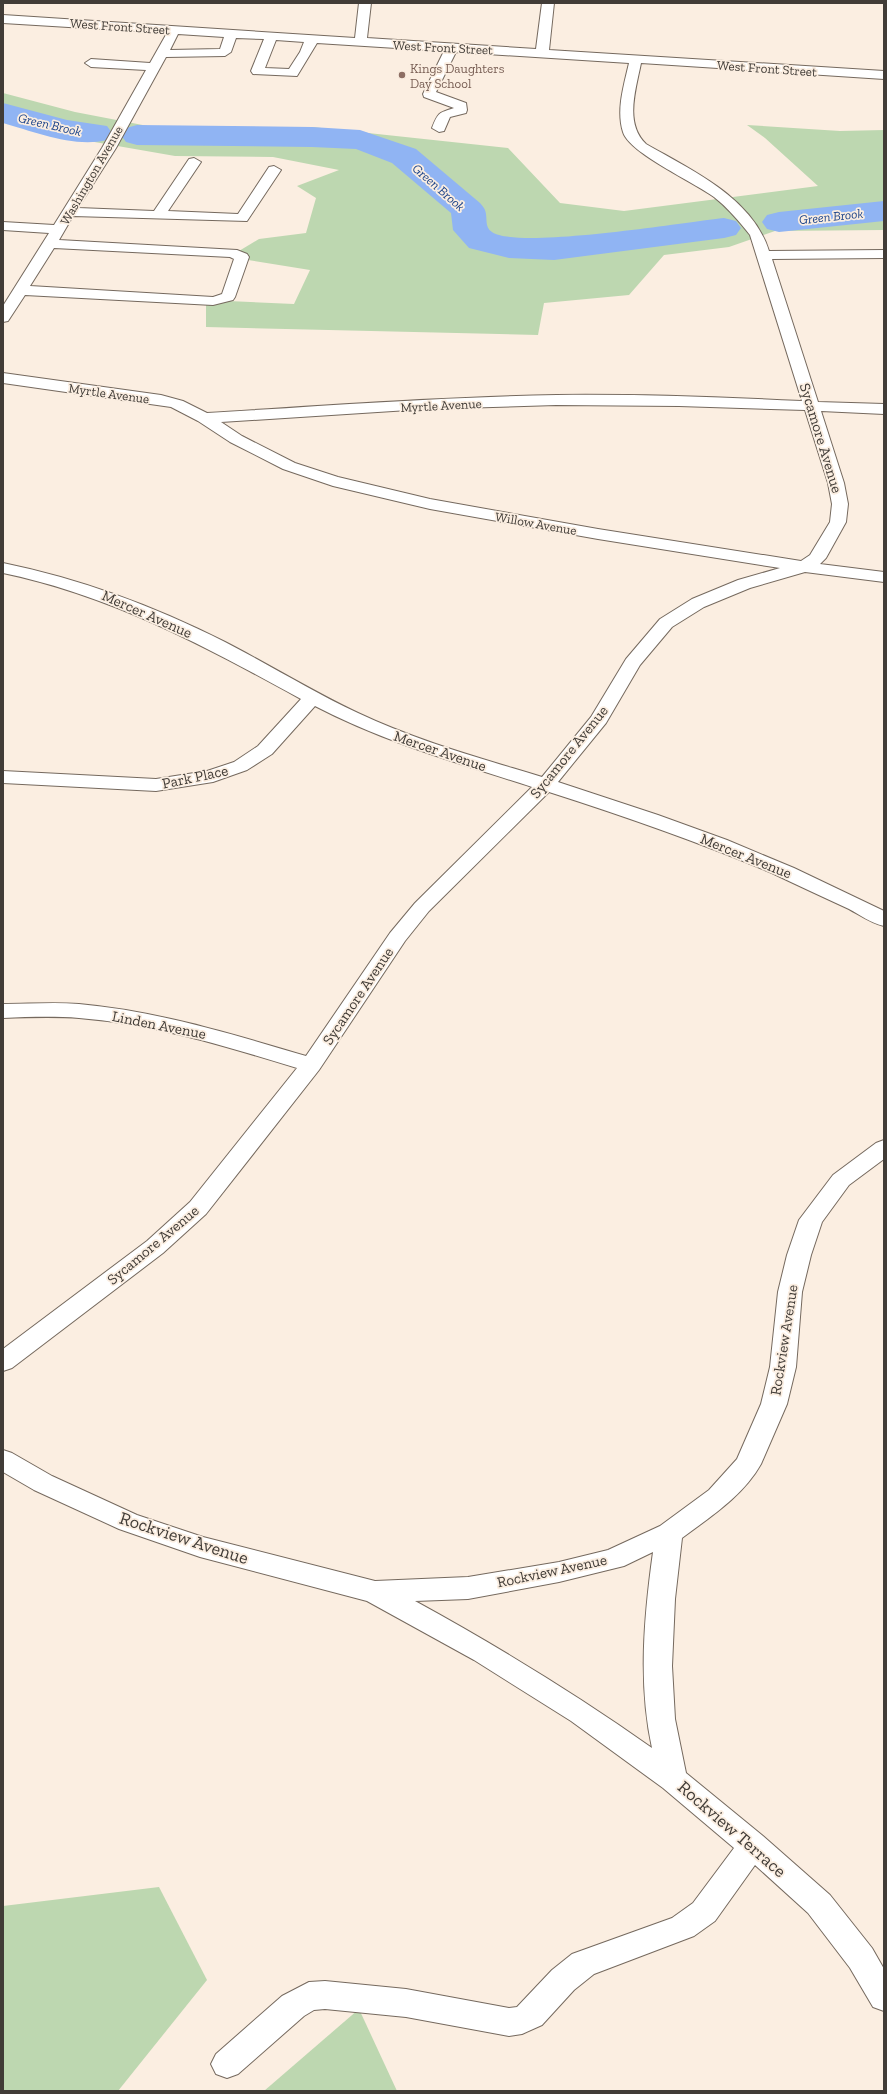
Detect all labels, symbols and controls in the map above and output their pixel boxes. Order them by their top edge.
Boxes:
street label: West Front Street [70,16,171,37]
street label: West Front Street [393,37,493,58]
street label: West Front Street [717,58,818,79]
place label: Kings Daughters Day School [410,61,505,91]
marker: Kings Daughters Day School [397,70,407,80]
water label: Green Brook [17,110,83,139]
street label: Washington Avenue [57,123,126,227]
water label: Green Brook [409,161,468,214]
water label: Green Brook [798,206,864,227]
street label: Myrtle Avenue [68,380,150,407]
street label: Sycamore Avenue [796,381,846,495]
street label: Myrtle Avenue [400,396,482,415]
street label: Willow Avenue [494,509,578,538]
street label: Mercer Avenue [99,586,195,642]
street label: Sycamore Avenue [526,702,612,802]
street label: Mercer Avenue [391,727,489,775]
street label: Park Place [160,761,230,793]
street label: Mercer Avenue [698,830,794,882]
street label: Sycamore Avenue [319,944,397,1048]
street label: Linden Avenue [110,1007,208,1043]
street label: Sycamore Avenue [104,1201,202,1289]
street label: Rockview Avenue [766,1283,802,1397]
street label: Rockview Avenue [117,1507,251,1569]
street label: Rockview Avenue [495,1551,609,1591]
street label: Rockview Terrace [673,1776,791,1882]

